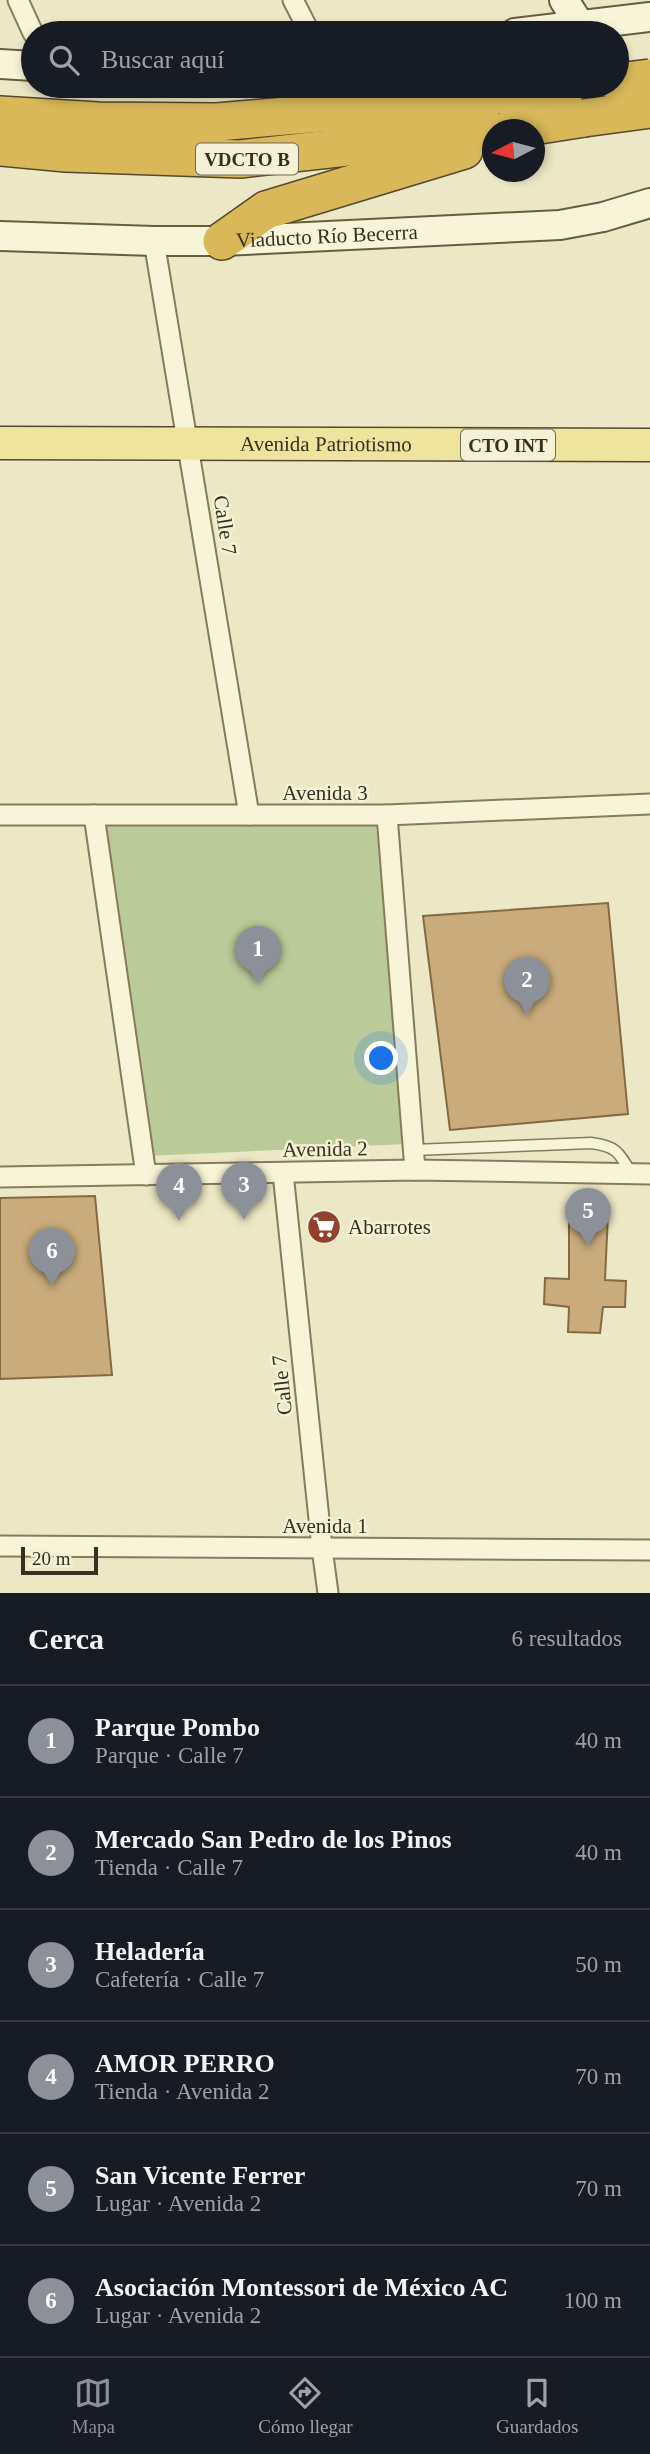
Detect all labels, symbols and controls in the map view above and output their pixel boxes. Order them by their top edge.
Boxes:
search box [21,21,629,98]
icon: search [45,41,83,79]
text: Buscar aquí [101,45,224,74]
north arrow [482,119,545,182]
road number: VDCTO B [196,144,298,174]
street label: Viaducto Río Becerra [235,220,419,252]
road number: CTO INT [461,430,555,460]
street label: Avenida Patriotismo [240,432,412,456]
street label: Calle 7 [208,493,242,557]
street label: Avenida 3 [282,781,368,805]
pin: 1 [235,926,281,984]
pin: 2 [504,957,550,1015]
your location [364,1041,398,1075]
street label: Avenida 2 [282,1136,368,1162]
pin: 3 [221,1162,267,1220]
pin: 4 [156,1163,202,1221]
pin: 5 [565,1188,611,1246]
supermarket icon: Abarrotes [305,1208,343,1246]
place label: Abarrotes [348,1215,431,1239]
pin: 6 [29,1228,75,1286]
street label: Calle 7 [267,1354,297,1416]
street label: Avenida 1 [282,1514,368,1538]
scale bar [21,1544,98,1576]
text: 20 m [32,1548,71,1569]
text: Cerca [28,1622,104,1655]
text: 6 resultados [511,1626,622,1651]
text: Parque Pombo [95,1713,260,1742]
text: 1 [45,1728,57,1753]
text: 40 m [575,1728,622,1753]
text: Parque · Calle 7 [95,1743,244,1768]
text: Mercado San Pedro de los Pinos [95,1825,452,1854]
text: 2 [45,1840,57,1865]
text: 40 m [575,1840,622,1865]
text: Tienda · Calle 7 [95,1855,243,1880]
text: Heladería [95,1937,205,1966]
text: 3 [45,1952,57,1977]
text: 50 m [575,1952,622,1977]
text: Cafetería · Calle 7 [95,1967,264,1992]
text: AMOR PERRO [95,2049,275,2078]
text: 4 [45,2064,57,2089]
text: 70 m [575,2064,622,2089]
text: Tienda · Avenida 2 [95,2079,269,2104]
text: San Vicente Ferrer [95,2161,305,2190]
text: 5 [45,2176,57,2201]
text: 70 m [575,2176,622,2201]
text: Lugar · Avenida 2 [95,2191,261,2216]
text: Asociación Montessori de México AC [95,2273,508,2302]
text: 6 [45,2288,57,2313]
text: 100 m [564,2288,622,2313]
text: Lugar · Avenida 2 [95,2303,261,2328]
tab: Mapa [72,2374,115,2438]
tab: Cómo llegar [258,2374,353,2438]
tab: Guardados [496,2374,578,2438]

